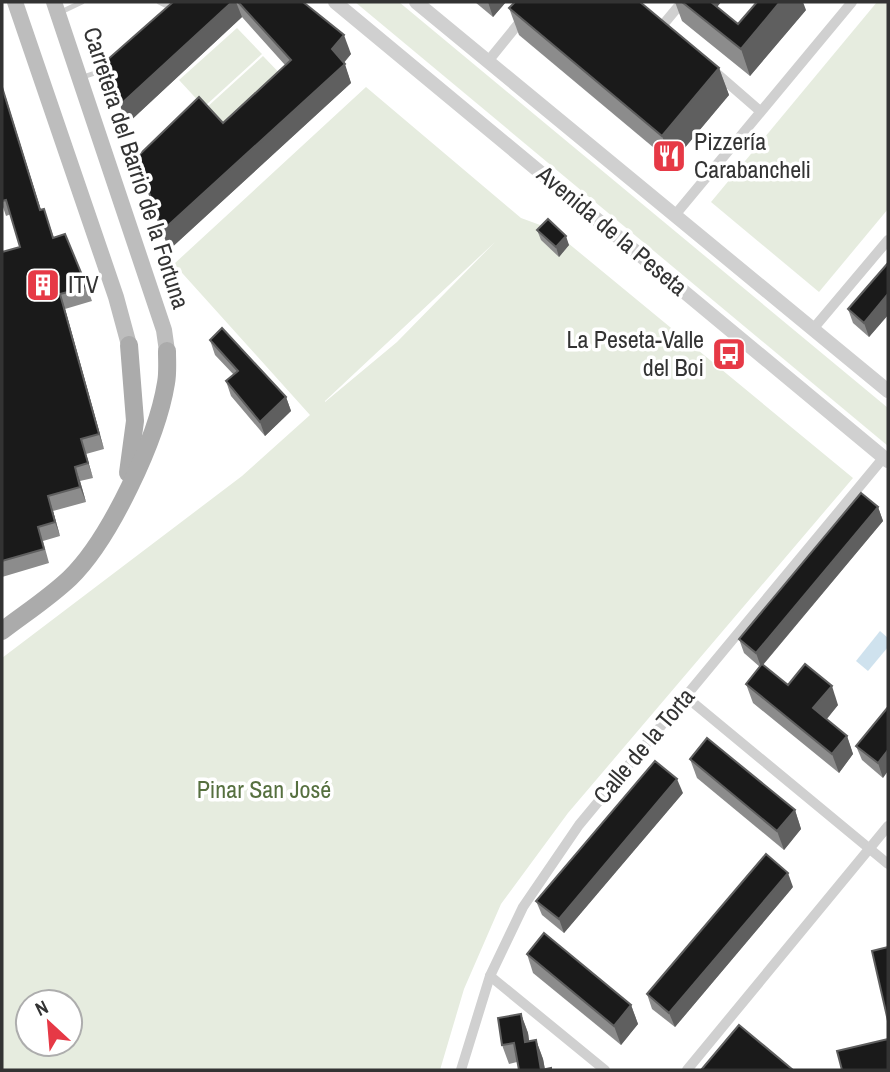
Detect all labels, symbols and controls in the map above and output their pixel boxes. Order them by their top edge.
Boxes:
street label: Carretera del Barrio de la Fortuna [76,23,198,313]
place label: Pizzería Carabancheli [694,125,811,185]
restaurant icon: Pizzería Carabancheli [650,137,688,175]
street label: Avenida de la Peseta [530,157,695,303]
building icon: ITV [24,266,62,304]
place label: ITV [68,268,99,300]
place label: La Peseta-Valle del Boi [567,323,704,383]
bus stop icon: La Peseta-Valle del Boi [710,335,748,373]
street label: Calle de la Torta [585,681,701,810]
park label: Pinar San José [197,773,331,805]
north arrow [14,988,84,1058]
text: N [31,994,52,1022]

